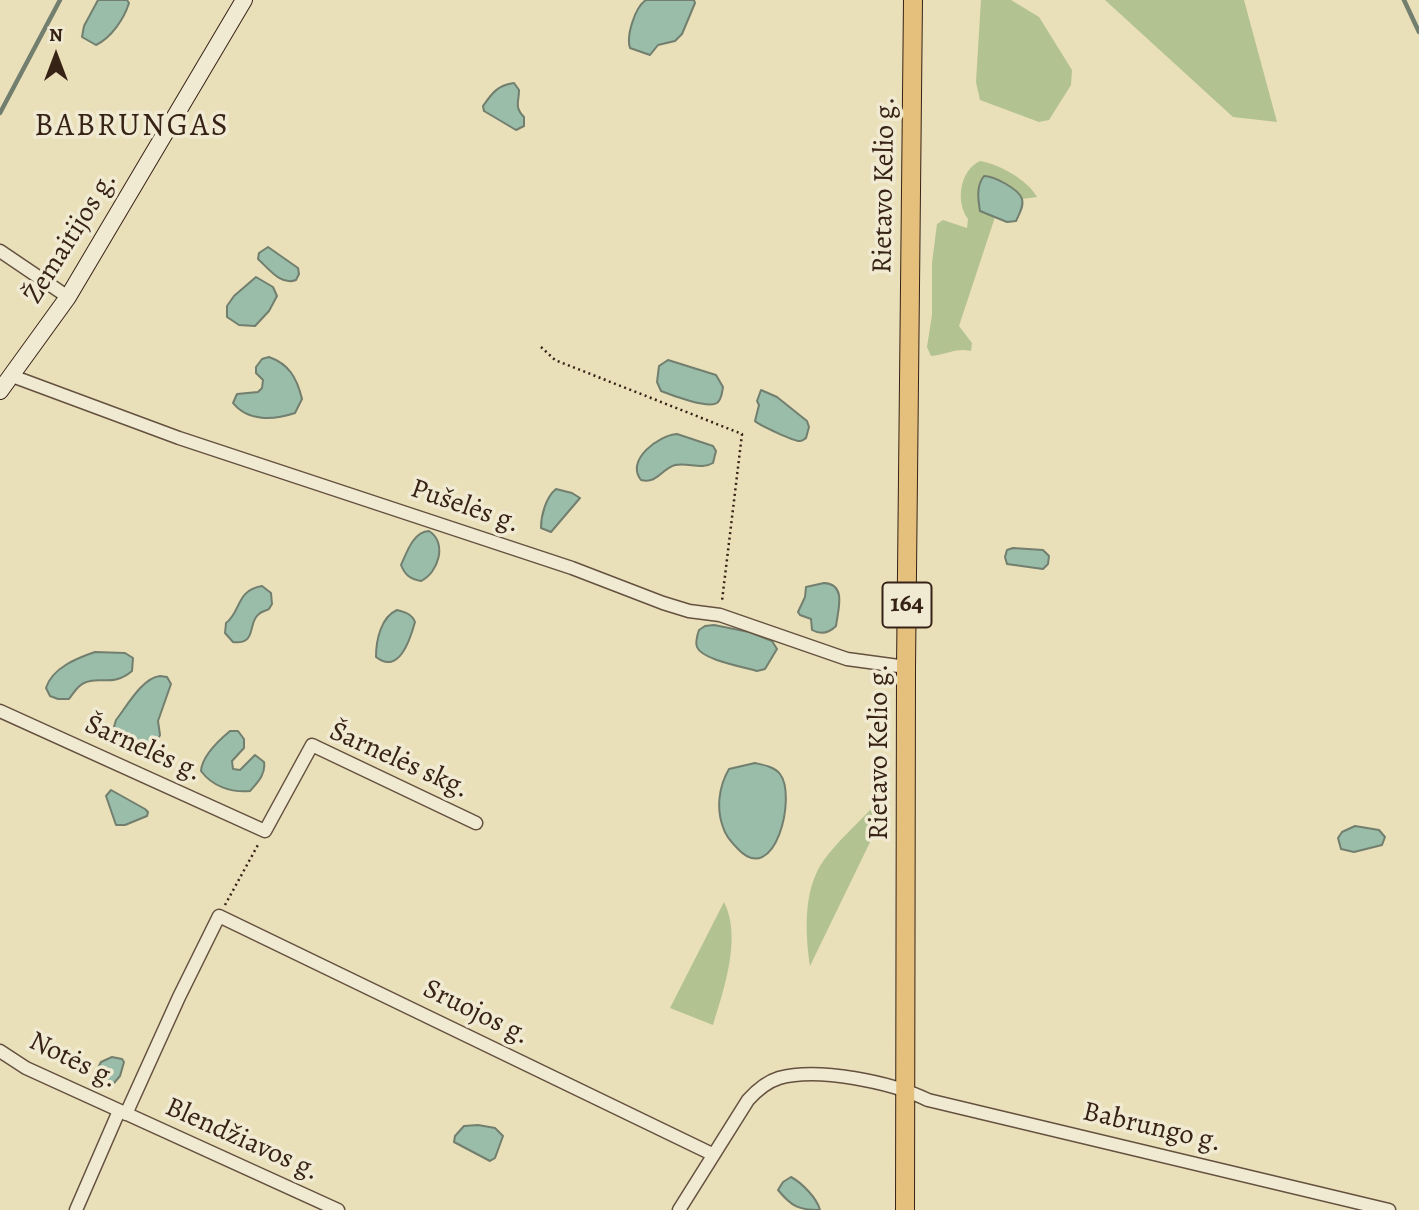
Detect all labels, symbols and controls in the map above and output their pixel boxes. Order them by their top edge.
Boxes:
north arrow [21,21,91,91]
text: N [49,22,63,48]
street label: Rietavo Kelio g. [867,96,903,274]
district label: BABRUNGAS [35,108,229,146]
street label: Žemaitijos g. [17,166,125,310]
street label: Pušelės g. [406,473,524,541]
road number: 164 [883,582,932,628]
street label: Rietavo Kelio g. [863,664,897,840]
street label: Šarnelės g. [79,708,207,790]
street label: Šarnelės skg. [324,715,474,807]
street label: Sruojos g. [417,973,535,1053]
street label: Notės g. [23,1025,123,1097]
street label: Blendžiavos g. [160,1091,324,1189]
street label: Babrungo g. [1079,1096,1225,1160]

